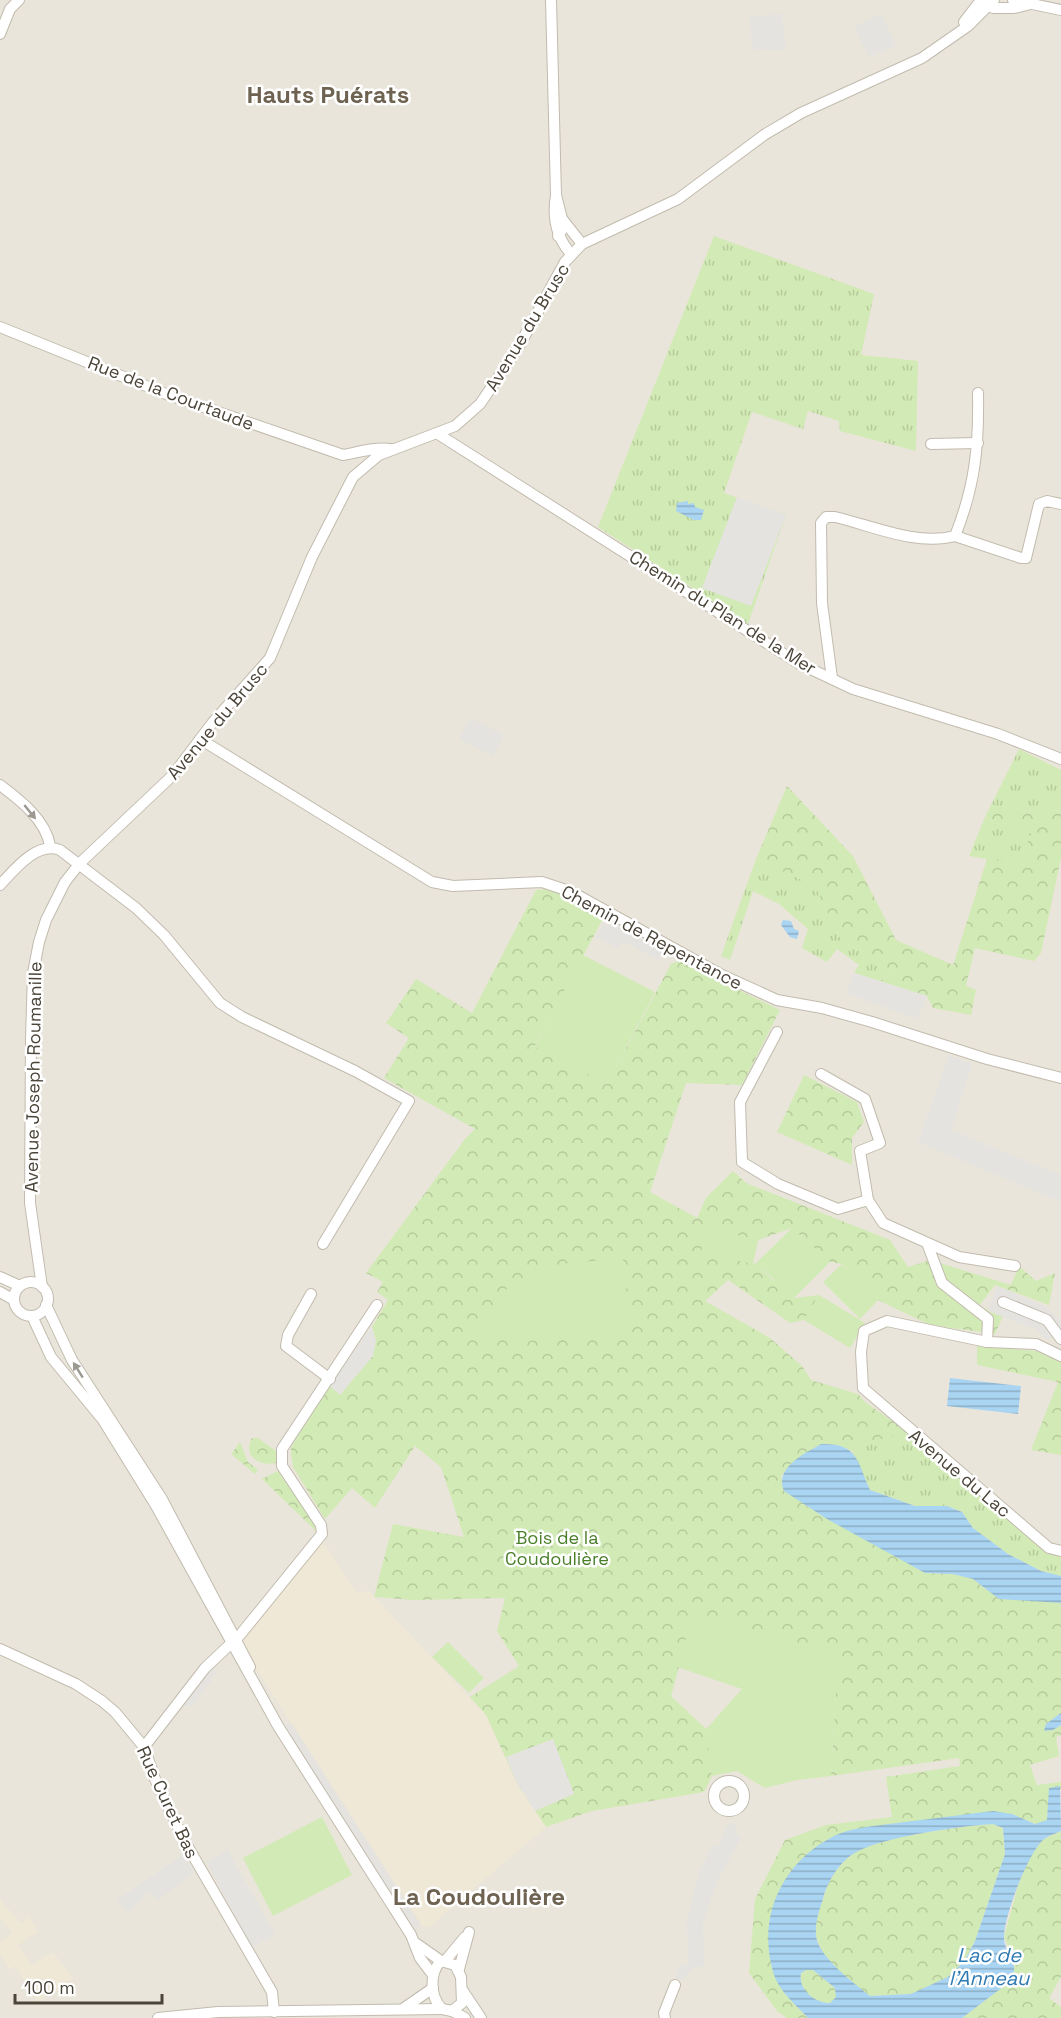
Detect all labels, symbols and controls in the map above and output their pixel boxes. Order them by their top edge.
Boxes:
district label: Hauts Puérats [247,79,409,110]
street label: Avenue du Brusc [480,259,574,395]
street label: Rue de la Courtaude [85,351,257,435]
street label: Chemin du Plan de la Mer [625,545,821,679]
street label: Avenue du Brusc [161,658,273,784]
one-way arrow [23,804,36,819]
street label: Chemin de Repentance [558,879,746,995]
street label: Avenue Joseph Roumanille [19,961,47,1193]
one-way arrow [73,1362,84,1378]
street label: Avenue du Lac [904,1424,1016,1522]
park label: Bois de la Coudoulière [505,1526,609,1570]
street label: Rue Curet Bas [132,1742,204,1862]
district label: La Coudoulière [393,1881,565,1912]
water label: Lac de l'Anneau [949,1942,1031,1991]
scale bar [15,1967,162,2005]
text: 100 m [24,1976,75,1999]

